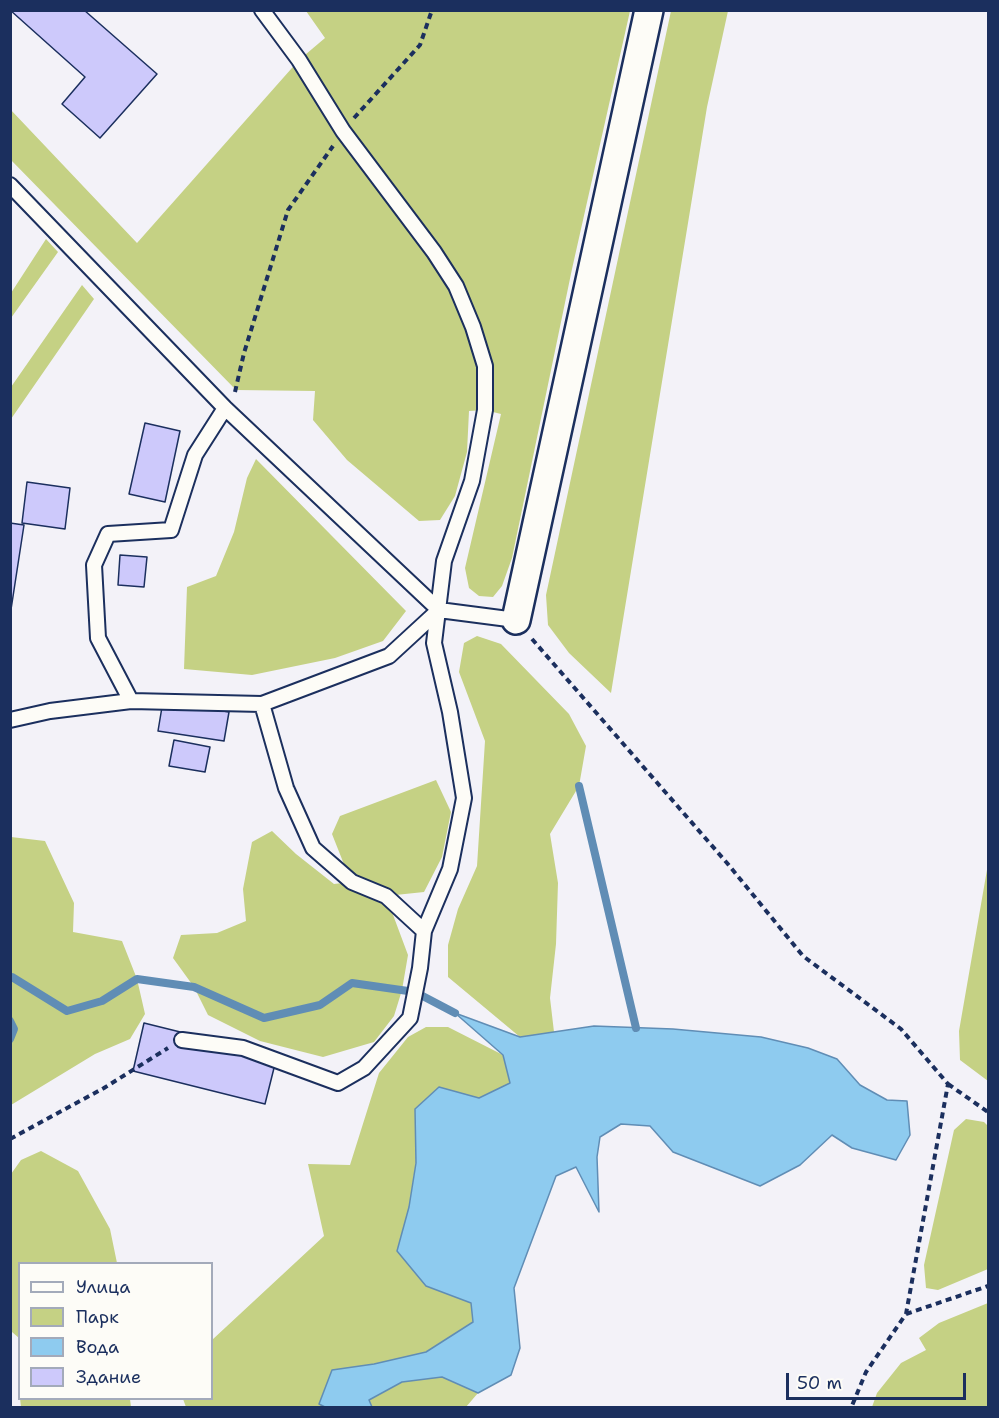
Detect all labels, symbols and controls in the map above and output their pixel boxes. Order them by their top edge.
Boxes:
legend [18,1262,213,1400]
text: Улица [76,1275,130,1299]
text: Парк [76,1305,119,1329]
text: Вода [76,1335,119,1359]
scale bar [789,1361,969,1399]
text: Здание [76,1365,141,1389]
text: 50 m [797,1371,842,1395]

